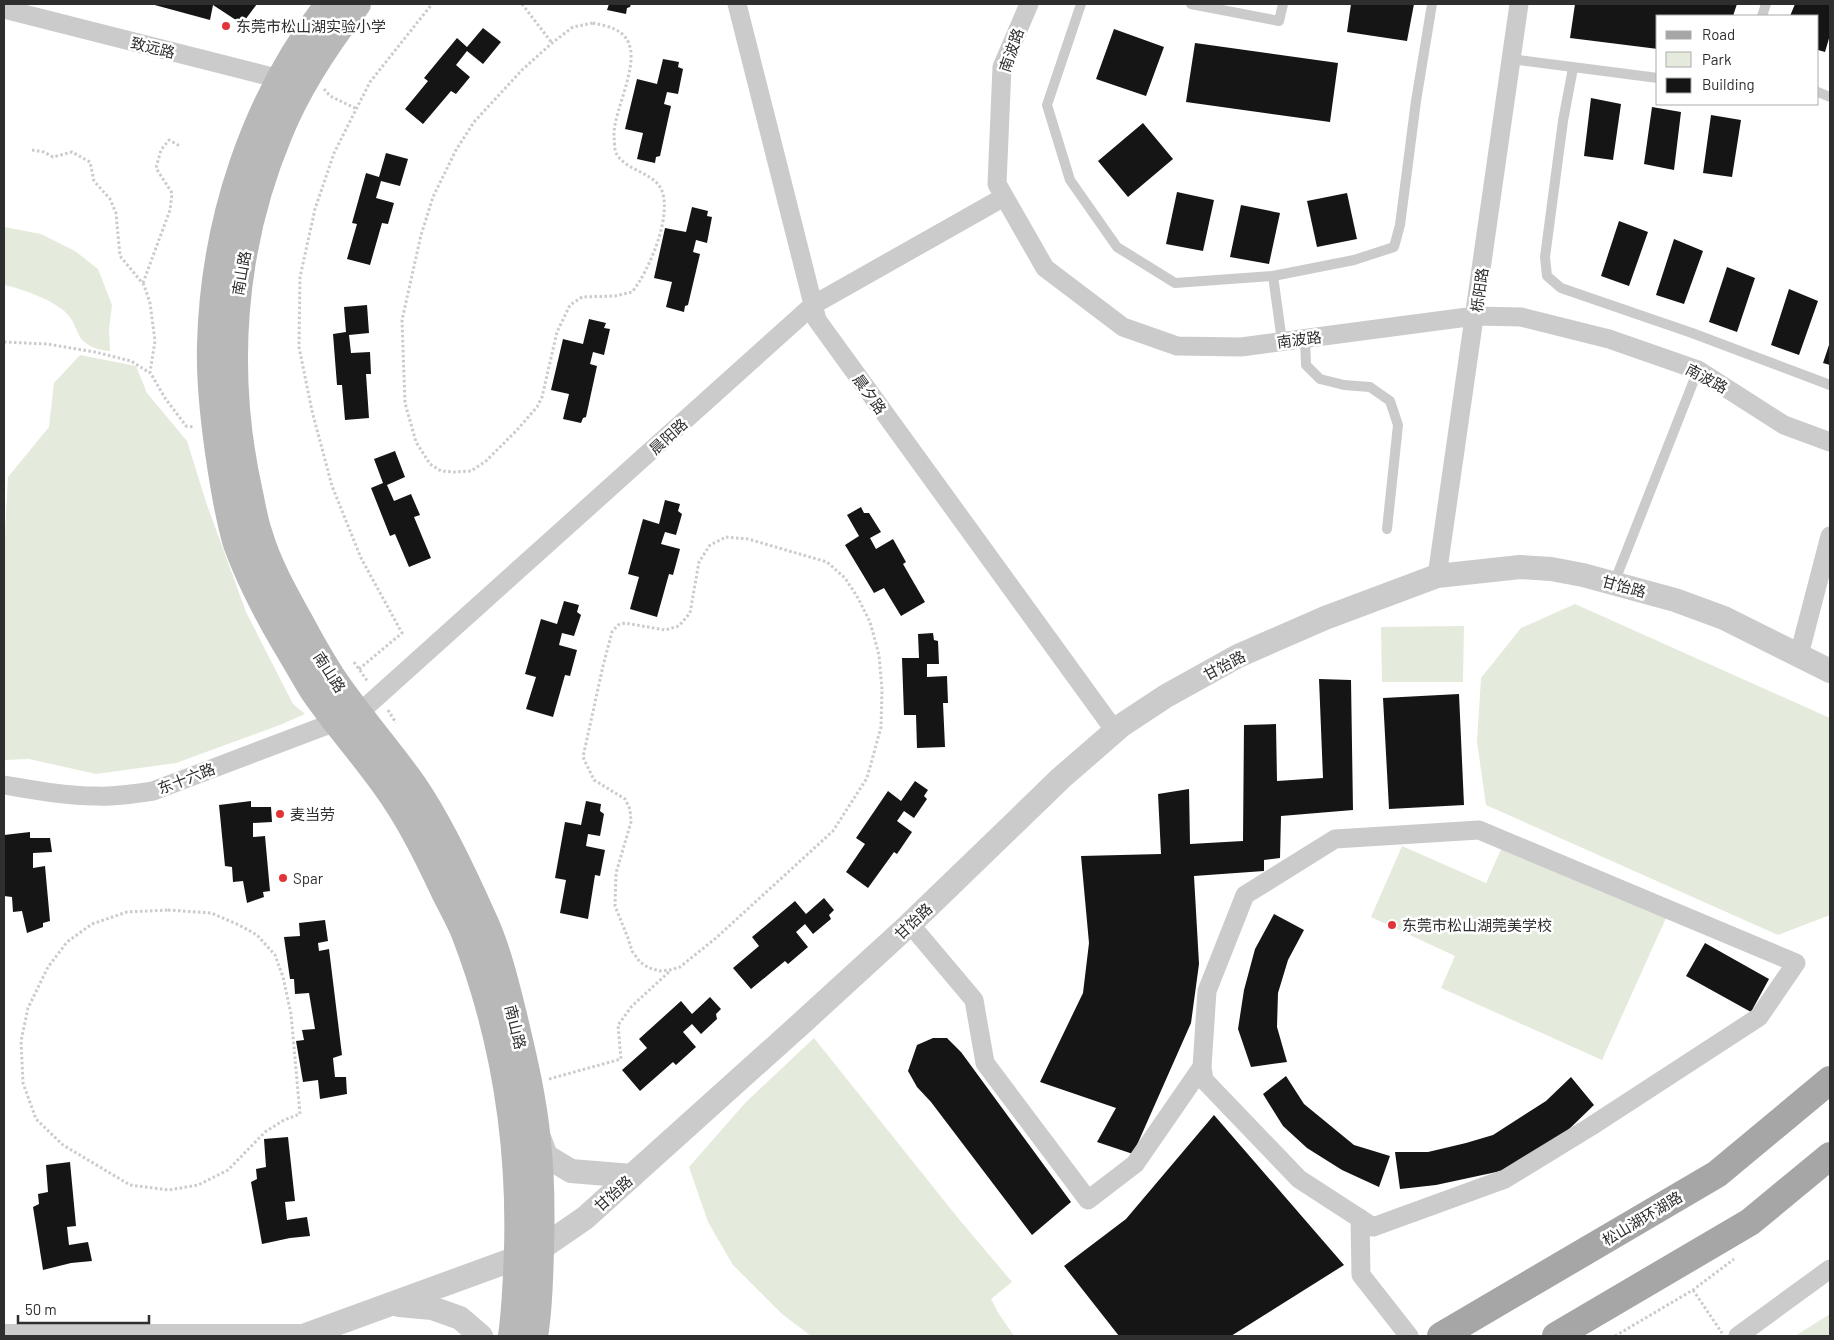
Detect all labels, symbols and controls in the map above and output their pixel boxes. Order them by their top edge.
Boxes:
legend [1656,15,1819,105]
place label: 东莞市松山湖实验小学 [236,17,386,35]
marker: 东莞市松山湖实验小学 [220,20,232,32]
text: Road [1702,25,1735,43]
street label: 南波路 [995,26,1027,74]
street label: 致远路 [129,33,177,61]
text: Park [1702,50,1732,68]
text: Building [1702,75,1755,93]
street label: 南山路 [228,249,254,297]
street label: 栎阳路 [1467,266,1491,314]
street label: 南波路 [1276,327,1322,351]
street label: 南波路 [1683,359,1731,397]
street label: 晨夕路 [849,371,891,417]
street label: 晨阳路 [645,414,691,458]
street label: 甘饴路 [1600,571,1648,601]
street label: 甘饴路 [1200,646,1248,684]
street label: 南山路 [310,648,350,696]
street label: 东十六路 [155,759,217,797]
place label: 麦当劳 [290,805,335,823]
marker: 麦当劳 [274,808,286,820]
place label: Spar [293,869,324,887]
marker: Spar [277,872,289,884]
street label: 甘饴路 [890,899,936,943]
place label: 东莞市松山湖莞美学校 [1402,916,1552,934]
marker: 东莞市松山湖莞美学校 [1386,919,1398,931]
street label: 南山路 [502,1003,530,1051]
street label: 甘饴路 [590,1171,636,1215]
street label: 松山湖环湖路 [1599,1187,1685,1249]
scale bar [18,1292,149,1324]
text: 50 m [25,1300,57,1318]

